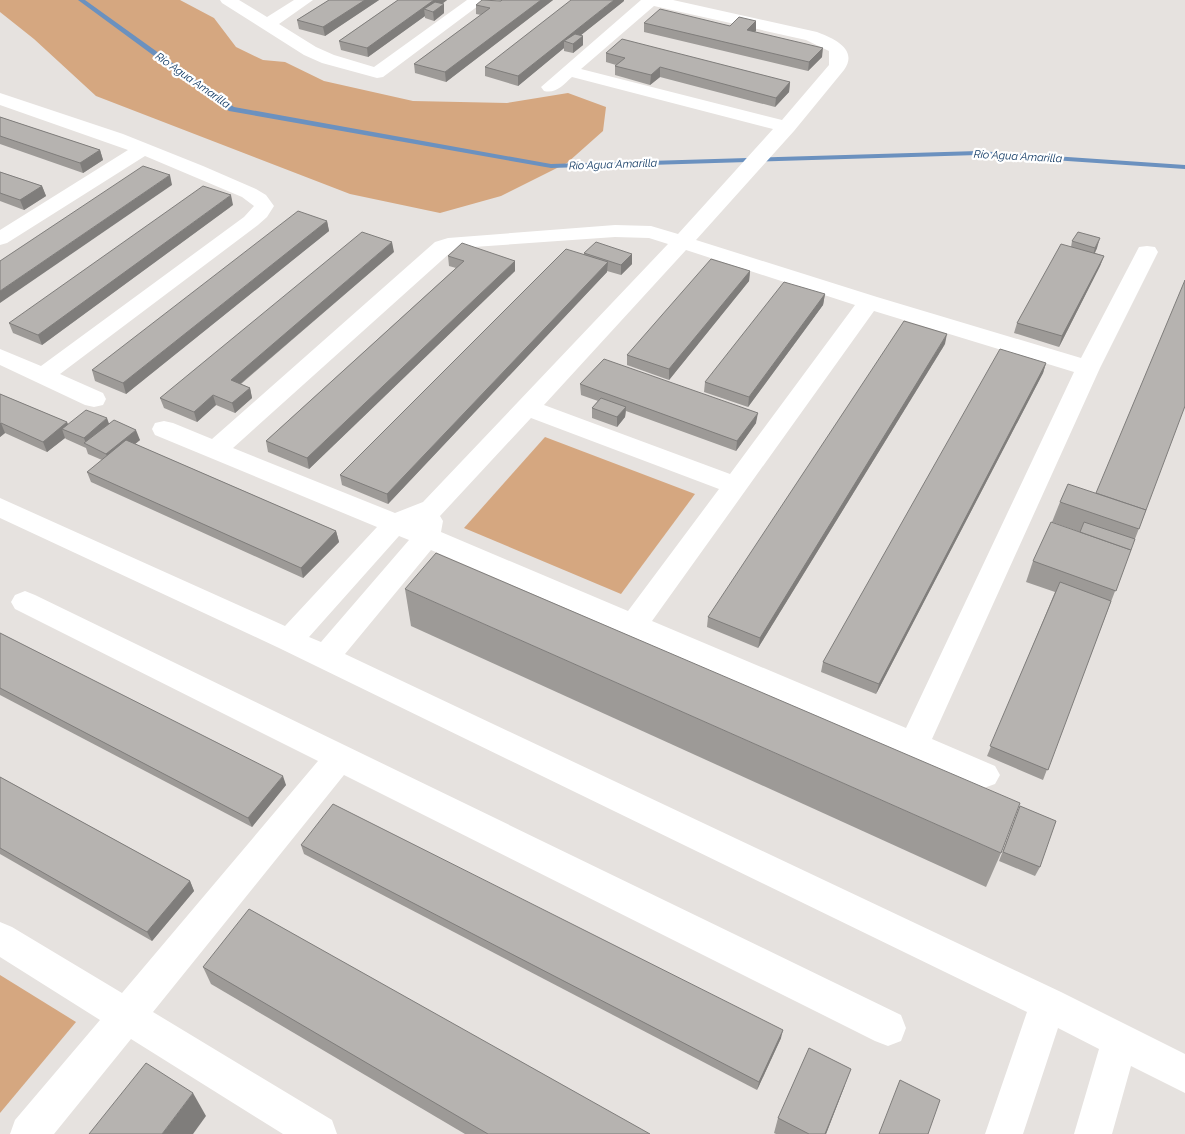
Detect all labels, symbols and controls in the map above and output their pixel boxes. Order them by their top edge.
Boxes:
water label: Río Agua Amarilla [153,50,233,111]
water label: Río Agua Amarilla [973,148,1063,165]
water label: Río Agua Amarilla [569,156,658,173]

